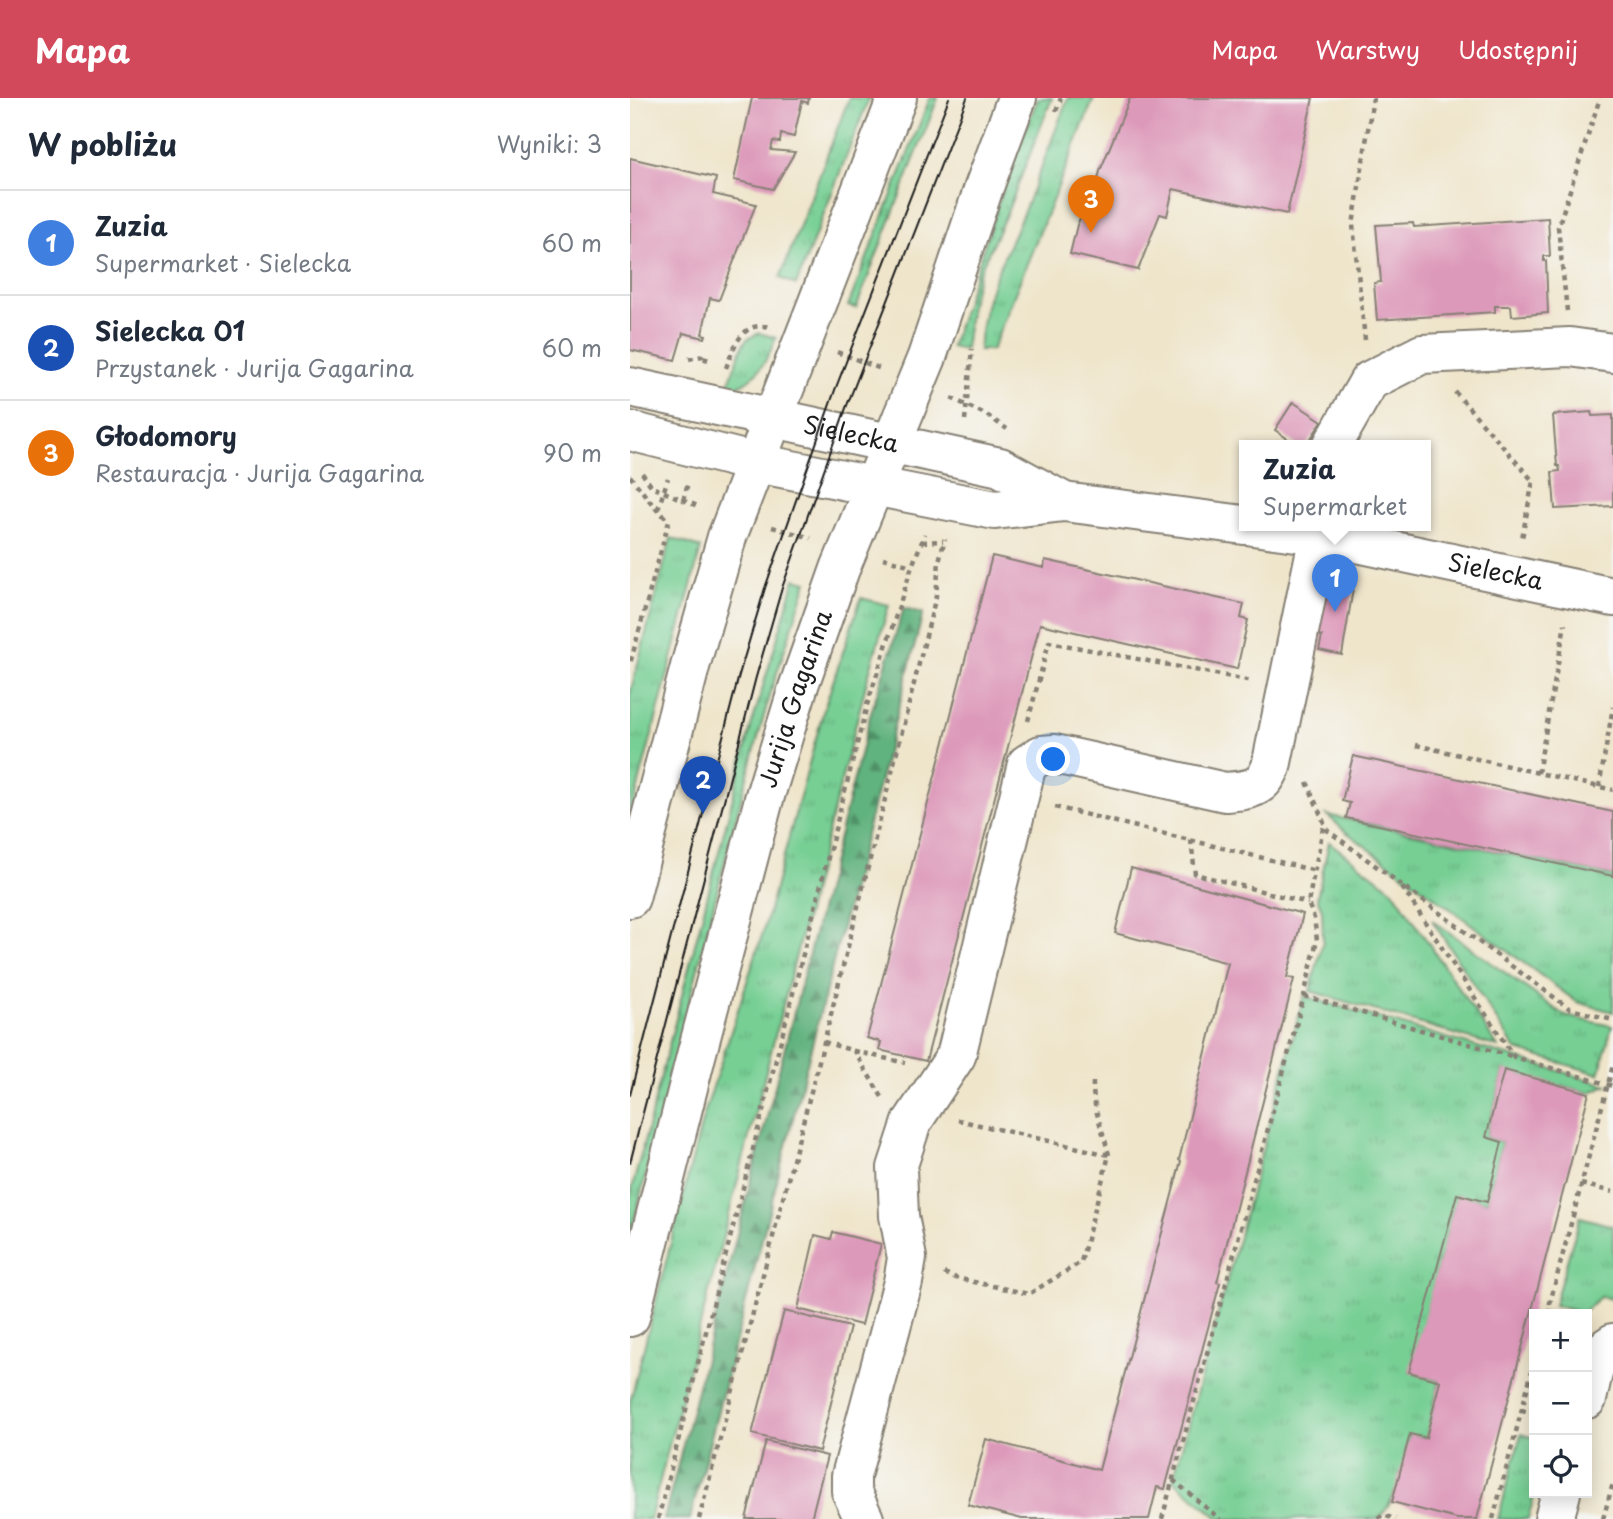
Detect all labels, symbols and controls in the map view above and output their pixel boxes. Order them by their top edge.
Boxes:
text: Mapa [35,24,130,74]
text: Mapa [1211,31,1277,67]
text: Warstwy [1315,31,1420,67]
text: Udostępnij [1458,31,1578,67]
text: W pobliżu [28,121,177,166]
text: Wyniki: 3 [497,126,602,161]
pin: 3 [1068,175,1114,233]
text: Zuzia [95,206,168,245]
text: 1 [46,225,57,260]
text: 60 m [542,225,602,260]
text: Supermarket · Sielecka [95,245,351,280]
text: Sielecka 01 [95,311,245,350]
text: 2 [43,330,59,365]
text: 60 m [542,330,602,365]
text: Przystanek · Jurija Gagarina [95,350,414,385]
street label: Sielecka [800,405,902,461]
text: Głodomory [95,416,237,455]
text: 3 [43,435,59,470]
text: 90 m [543,435,602,470]
popup [1239,440,1431,531]
text: Zuzia [1263,449,1336,488]
text: Restauracja · Jurija Gagarina [95,455,424,490]
text: Supermarket [1263,488,1407,523]
street label: Sielecka [1445,543,1547,598]
pin: 1 [1312,554,1358,612]
street label: Jurija Gagarina [749,605,840,792]
your location [1036,742,1070,776]
pin: 2 [680,756,726,814]
map controls [1529,1309,1592,1498]
button: + [1529,1309,1592,1372]
button: − [1529,1372,1592,1435]
button: locate [1529,1435,1592,1498]

